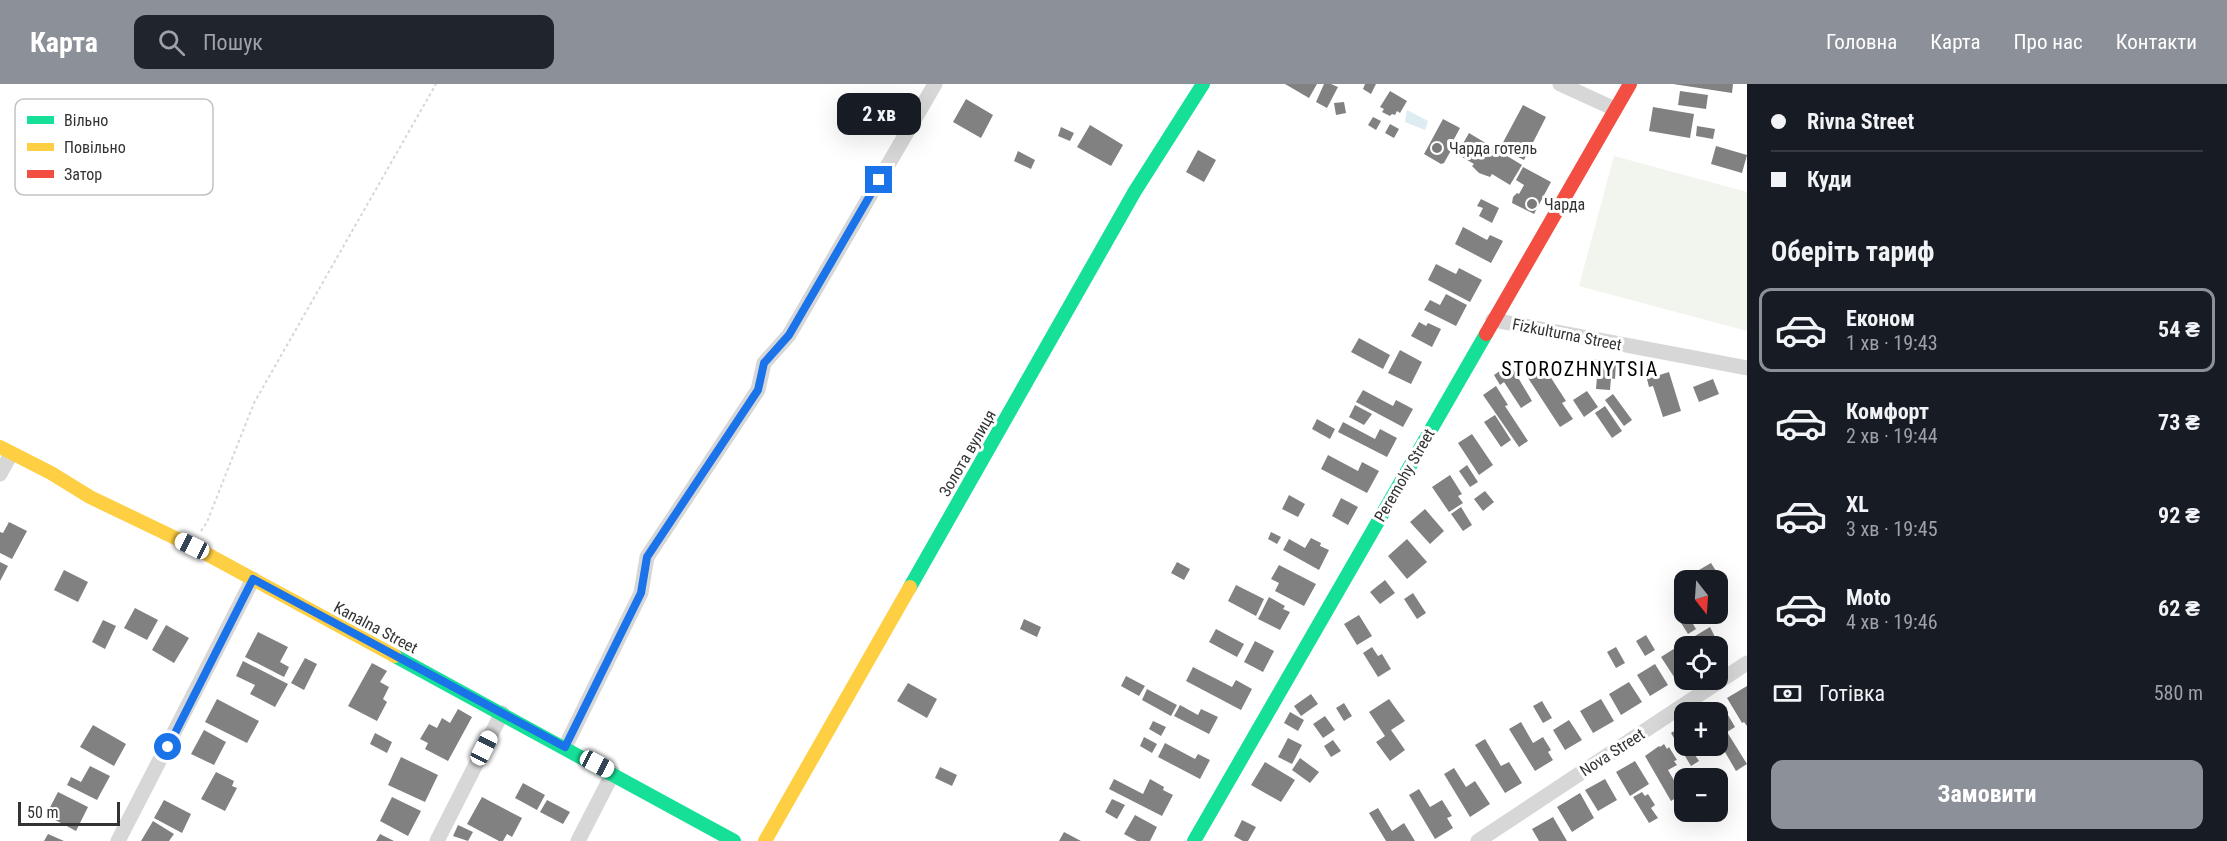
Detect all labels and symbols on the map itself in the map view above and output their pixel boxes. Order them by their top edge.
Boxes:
callout: 2 хв [837,93,921,135]
legend [15,99,213,195]
text: Вільно [64,111,108,130]
text: Повільно [64,138,126,157]
place label: Чарда готель [1449,139,1537,158]
marker: Чарда готель [1430,141,1444,155]
text: Затор [64,165,102,184]
route end [865,166,892,193]
place label: Чарда [1544,195,1585,214]
marker: Чарда [1525,197,1539,211]
street label: Fizkulturna Street [1511,315,1623,354]
district label: STOROZHNYTSIA [1501,357,1659,381]
street label: Золота вулиця [935,406,1000,500]
street label: Peremohy Street [1370,425,1439,525]
car [172,530,212,562]
north arrow [1674,570,1728,624]
street label: Kanalna Street [331,597,421,658]
street label: Nova Street [1576,724,1648,780]
car [468,728,500,768]
route start [154,733,181,760]
car [577,748,617,780]
scale bar [18,799,120,826]

